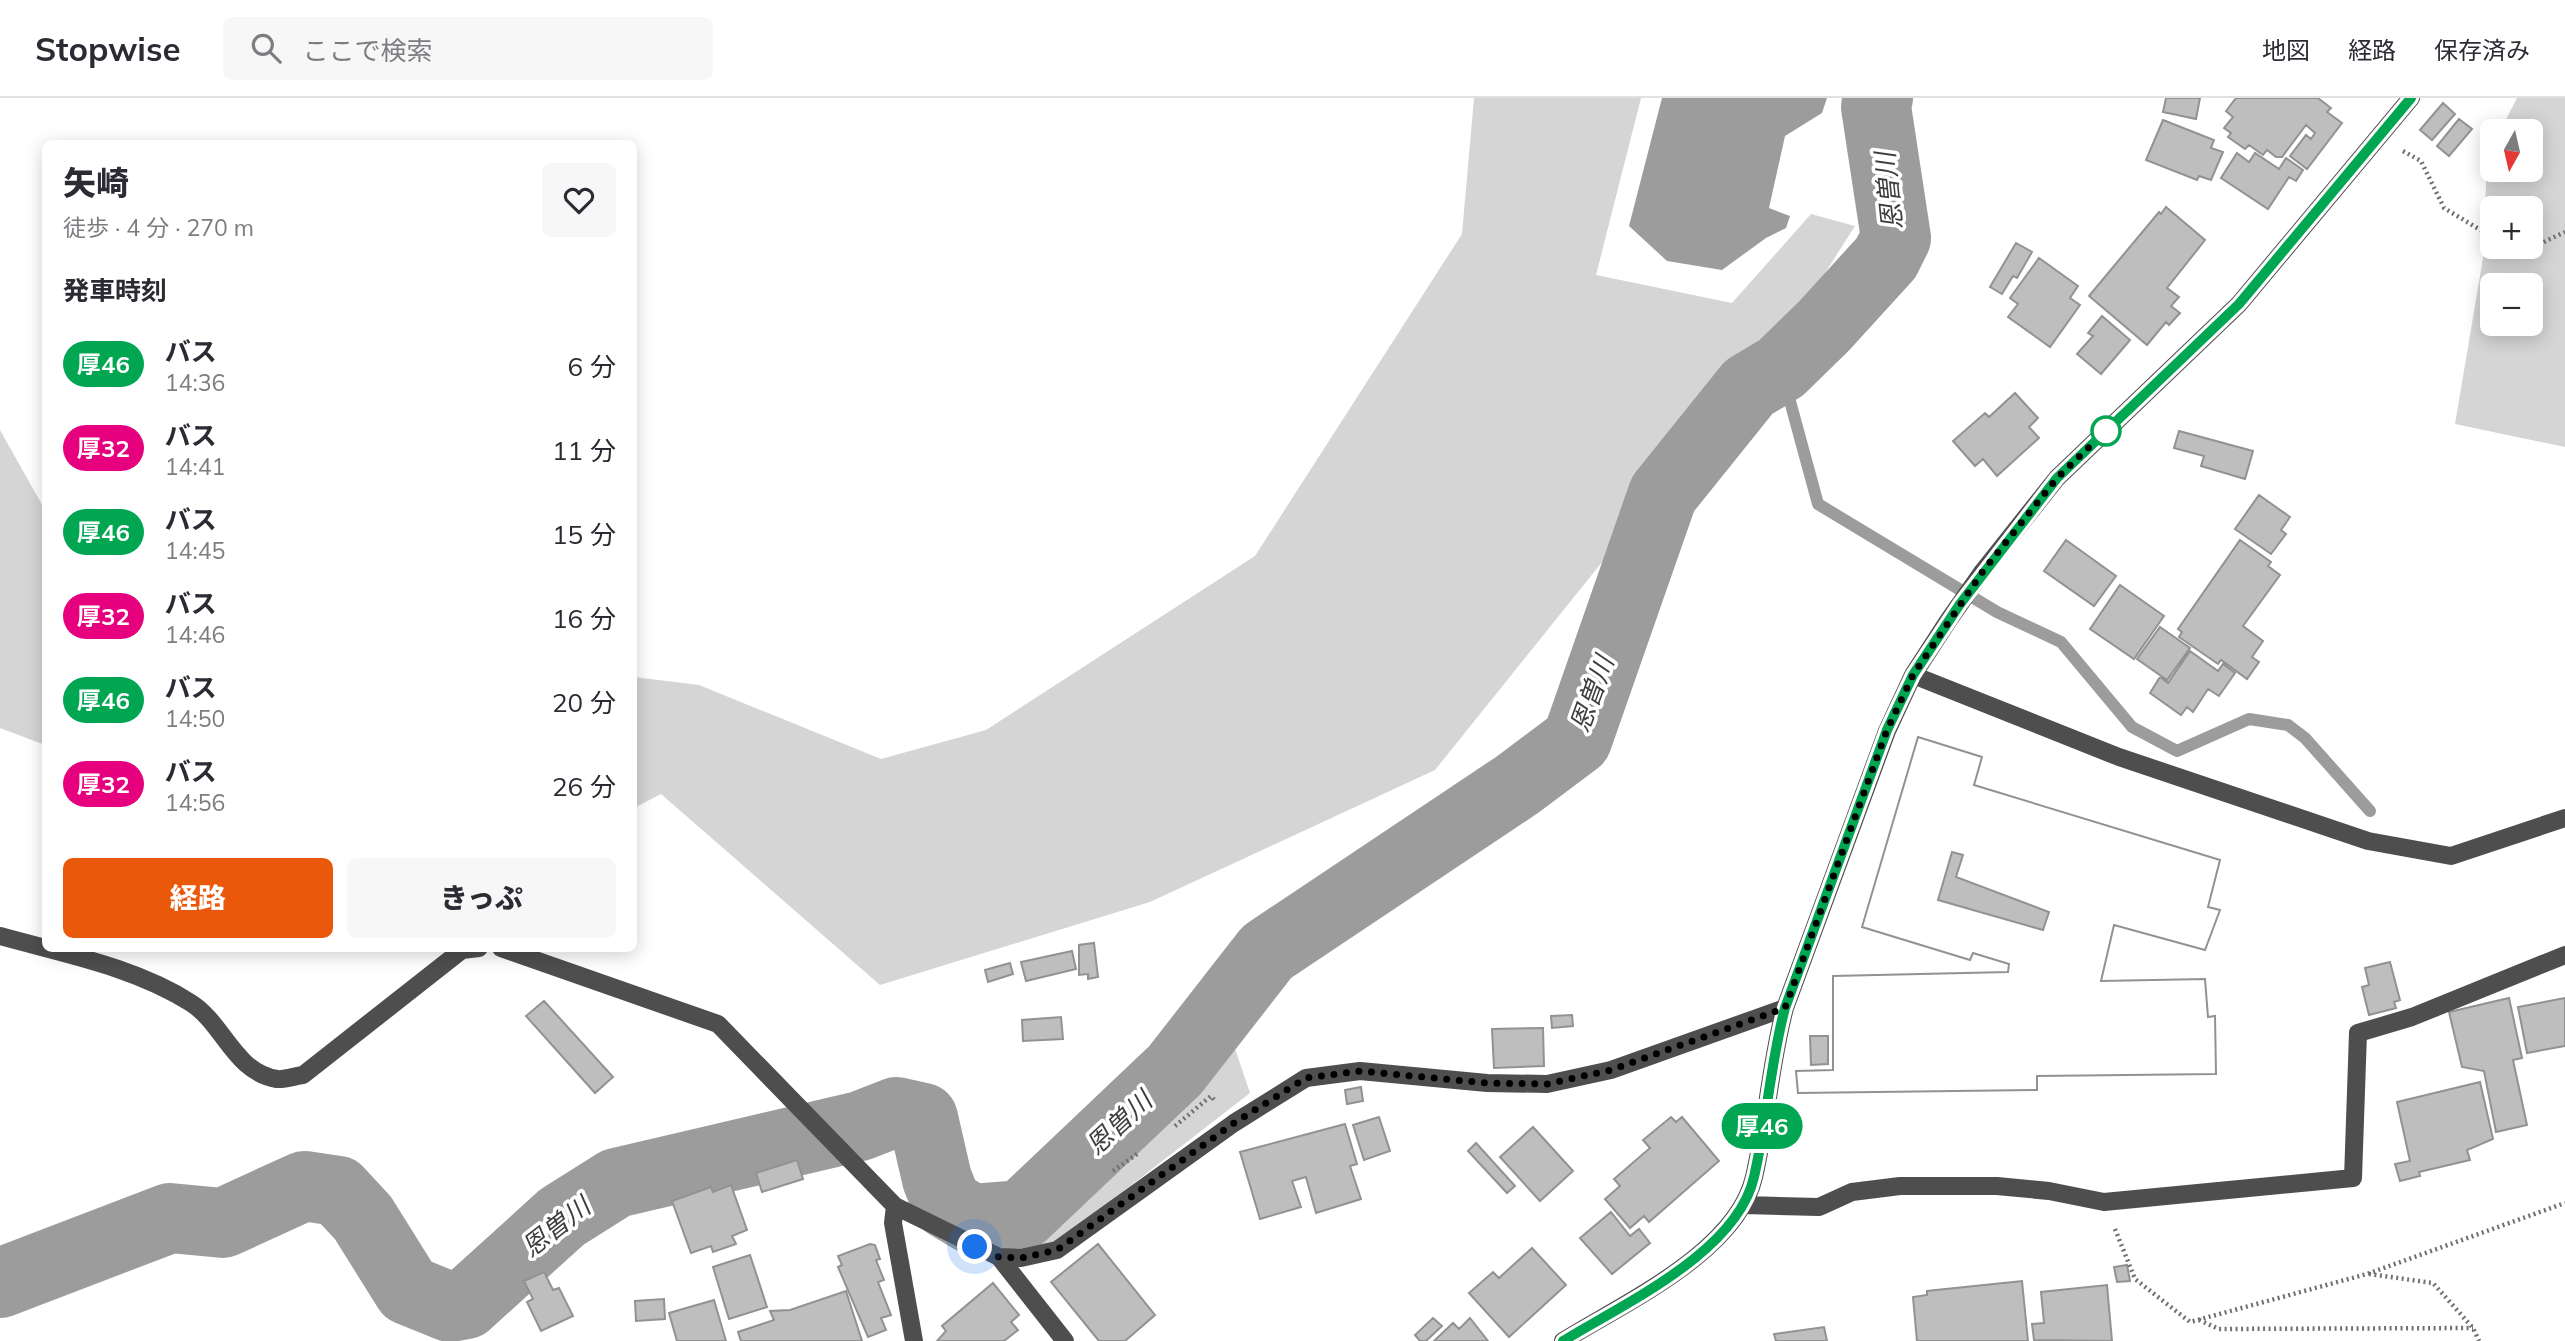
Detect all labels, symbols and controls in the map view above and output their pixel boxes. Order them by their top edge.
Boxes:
search box [223,17,713,80]
text: Stopwise [35,28,181,69]
icon: search [247,29,285,67]
text: ここで検索 [303,34,433,67]
text: 地図 [2262,35,2310,65]
text: 経路 [2348,35,2396,65]
text: 保存済み [2434,35,2530,65]
north arrow [2480,119,2543,182]
map controls [2480,119,2543,336]
water label: 恩曽川 [1868,148,1909,232]
text: 矢崎 [63,162,129,203]
button: heart [542,163,616,237]
button: + [2480,196,2543,259]
text: 徒歩 · 4 分 · 270 m [63,213,254,242]
button: − [2480,273,2543,336]
text: 発車時刻 [63,274,167,307]
text: バス [165,335,217,368]
text: 厚46 [77,349,130,379]
text: 6 分 [568,350,616,383]
text: 14:36 [165,368,225,397]
unlabelled marker [2091,416,2121,446]
text: バス [165,419,217,452]
text: 厚32 [77,433,130,463]
text: 11 分 [552,434,616,467]
text: 14:41 [165,452,225,481]
text: バス [165,503,217,536]
text: 厚46 [77,517,130,547]
text: 15 分 [552,518,616,551]
text: 14:45 [165,536,225,565]
text: バス [165,587,217,620]
text: 厚32 [77,601,130,631]
text: 16 分 [552,602,616,635]
text: 14:46 [165,620,225,649]
water label: 恩曽川 [1563,649,1621,736]
text: バス [165,671,217,704]
text: 厚46 [77,685,130,715]
text: 20 分 [552,686,616,719]
text: 14:50 [165,704,225,733]
text: バス [165,755,217,788]
text: 厚32 [77,769,130,799]
text: 26 分 [552,770,616,803]
text: 14:56 [165,788,225,817]
button: 経路 [63,858,333,938]
button: きっぷ [347,858,616,938]
water label: 恩曽川 [1079,1082,1161,1161]
line badge: 厚46 [1722,1103,1802,1149]
text: 厚46 [1736,1111,1788,1141]
water label: 恩曽川 [515,1188,599,1264]
your location [957,1229,992,1264]

